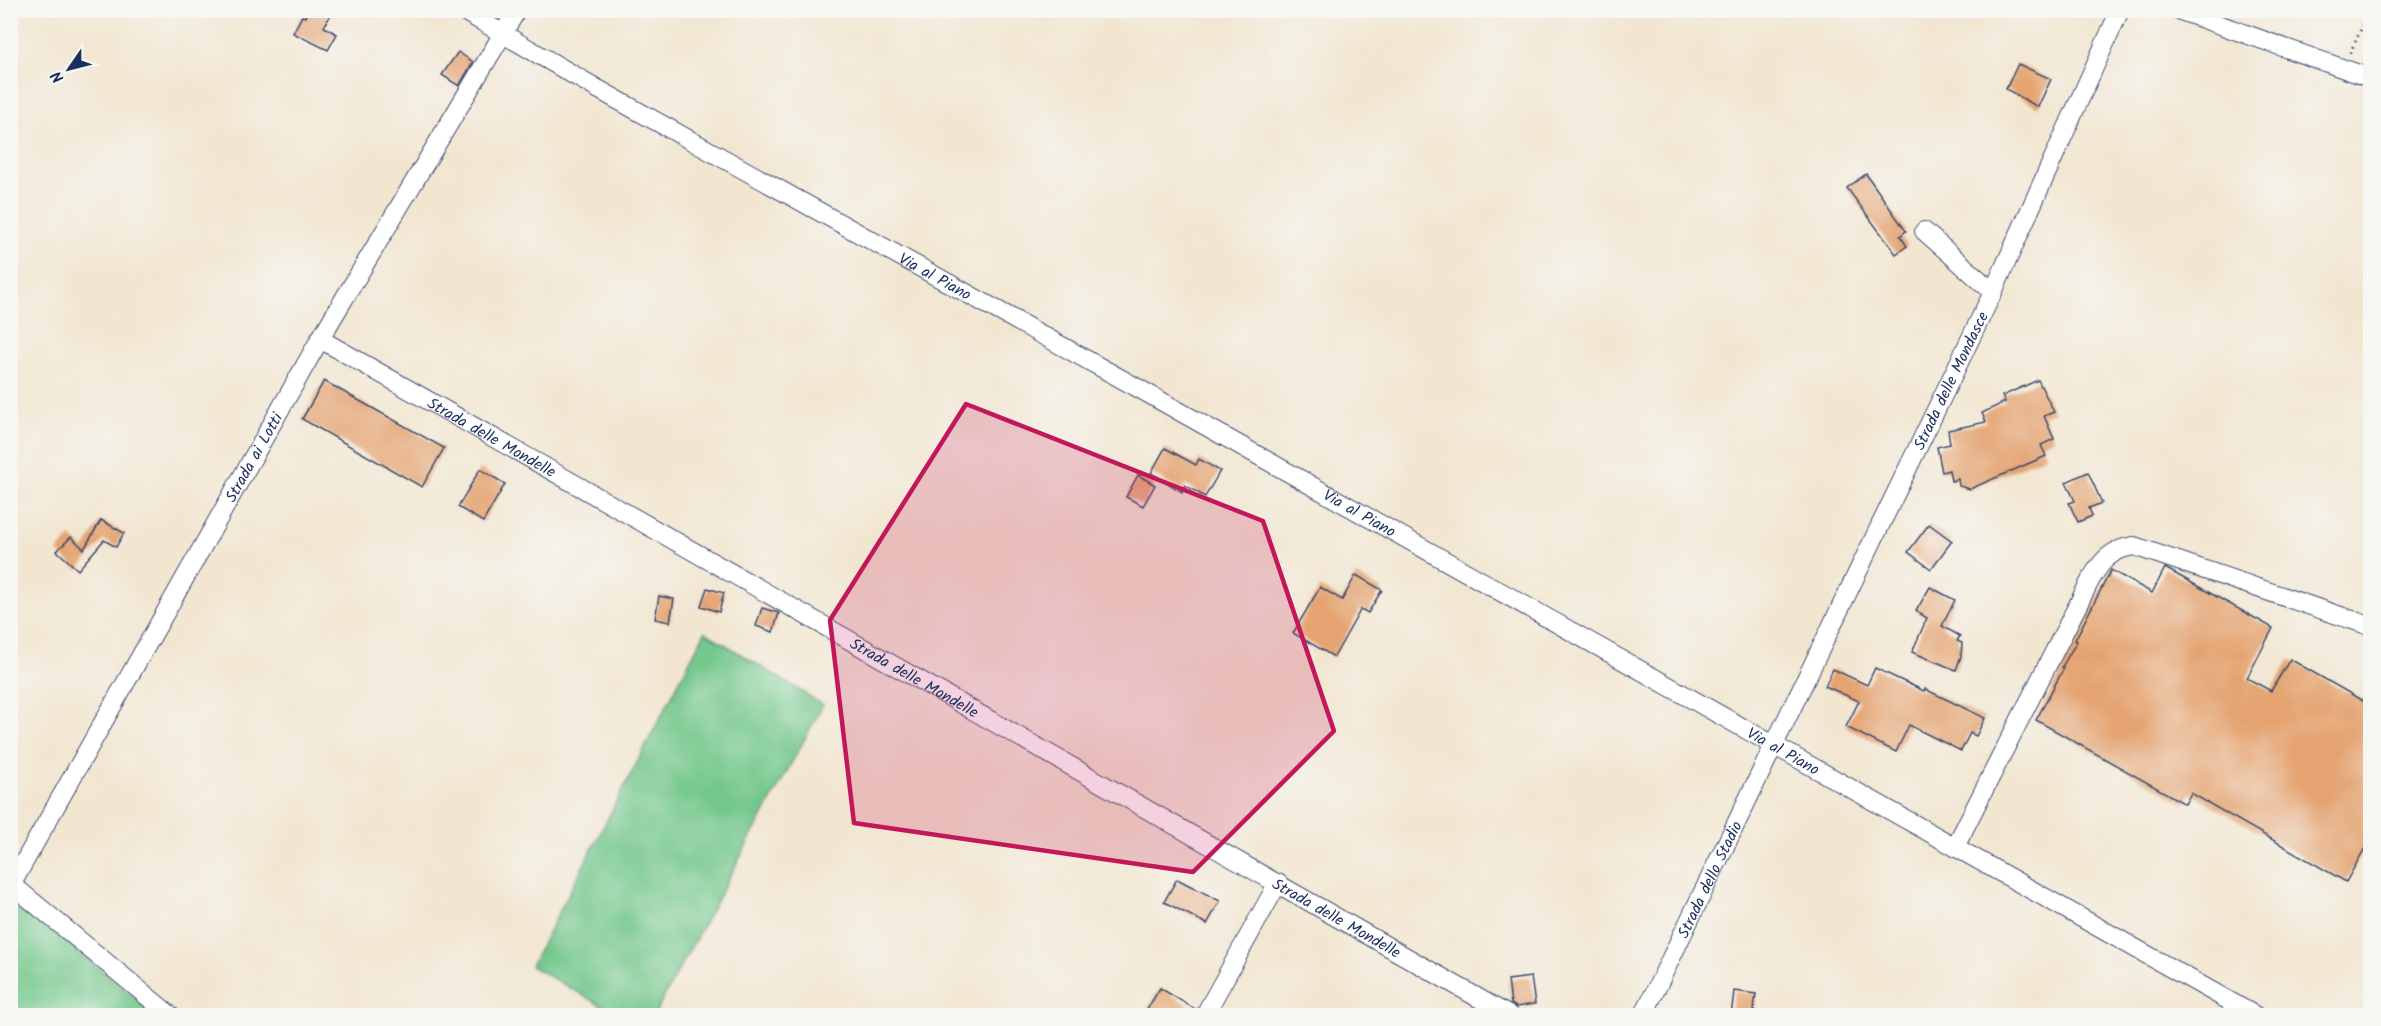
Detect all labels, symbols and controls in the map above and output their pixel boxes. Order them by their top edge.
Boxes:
north arrow [39,39,99,99]
text: N [45,65,71,88]
street label: Via al Piano [894,247,976,308]
street label: Strada delle Mondasce [1907,308,1996,455]
street label: Strada delle Mondelle [422,392,560,485]
street label: Strada ai Lotti [219,407,290,507]
street label: Via al Piano [1318,484,1400,544]
street label: Strada delle Mondelle [845,632,983,725]
street label: Via al Piano [1742,721,1824,782]
street label: Strada dello Stadio [1672,817,1749,943]
street label: Strada delle Mondelle [1267,872,1405,966]

